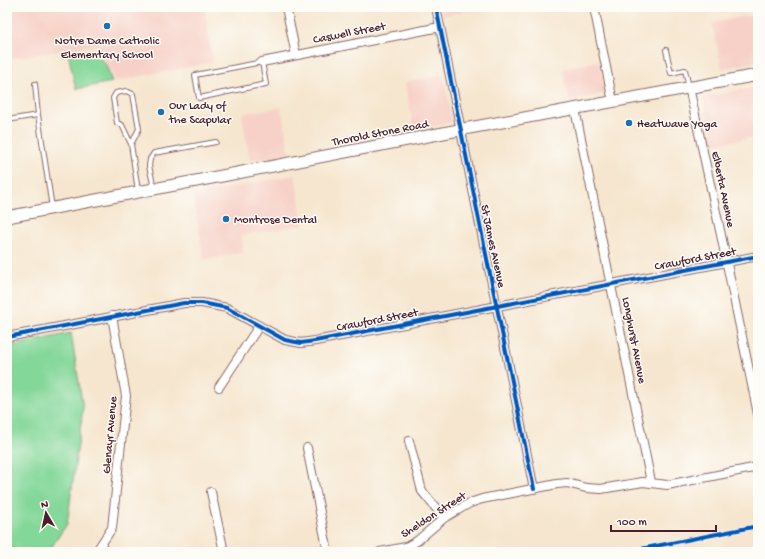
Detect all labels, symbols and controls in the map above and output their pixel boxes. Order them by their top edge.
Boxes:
street label: Caswell Street [312,20,388,48]
marker: Notre Dame Catholic Elementary School [102,21,112,31]
place label: Notre Dame Catholic Elementary School [55,35,160,63]
place label: Our Lady of the Scapular [168,100,233,128]
marker: Our Lady of the Scapular [156,107,166,117]
street label: Thorold Stone Road [330,118,431,150]
marker: Heatwave Yoga [624,118,634,128]
place label: Heatwave Yoga [637,118,718,132]
street label: Elberta Avenue [707,150,737,230]
street label: St James Avenue [476,204,508,290]
marker: Montrose Dental [221,214,231,224]
place label: Montrose Dental [234,214,317,228]
street label: Crawford Street [653,245,738,275]
street label: Longhurst Avenue [618,296,648,386]
street label: Crawford Street [335,306,420,336]
street label: Glenayr Avenue [101,395,121,475]
street label: Sheldon Street [399,489,470,542]
north arrow [26,493,66,533]
text: N [40,499,49,512]
scale bar [611,507,716,533]
text: 100 m [616,516,647,530]

